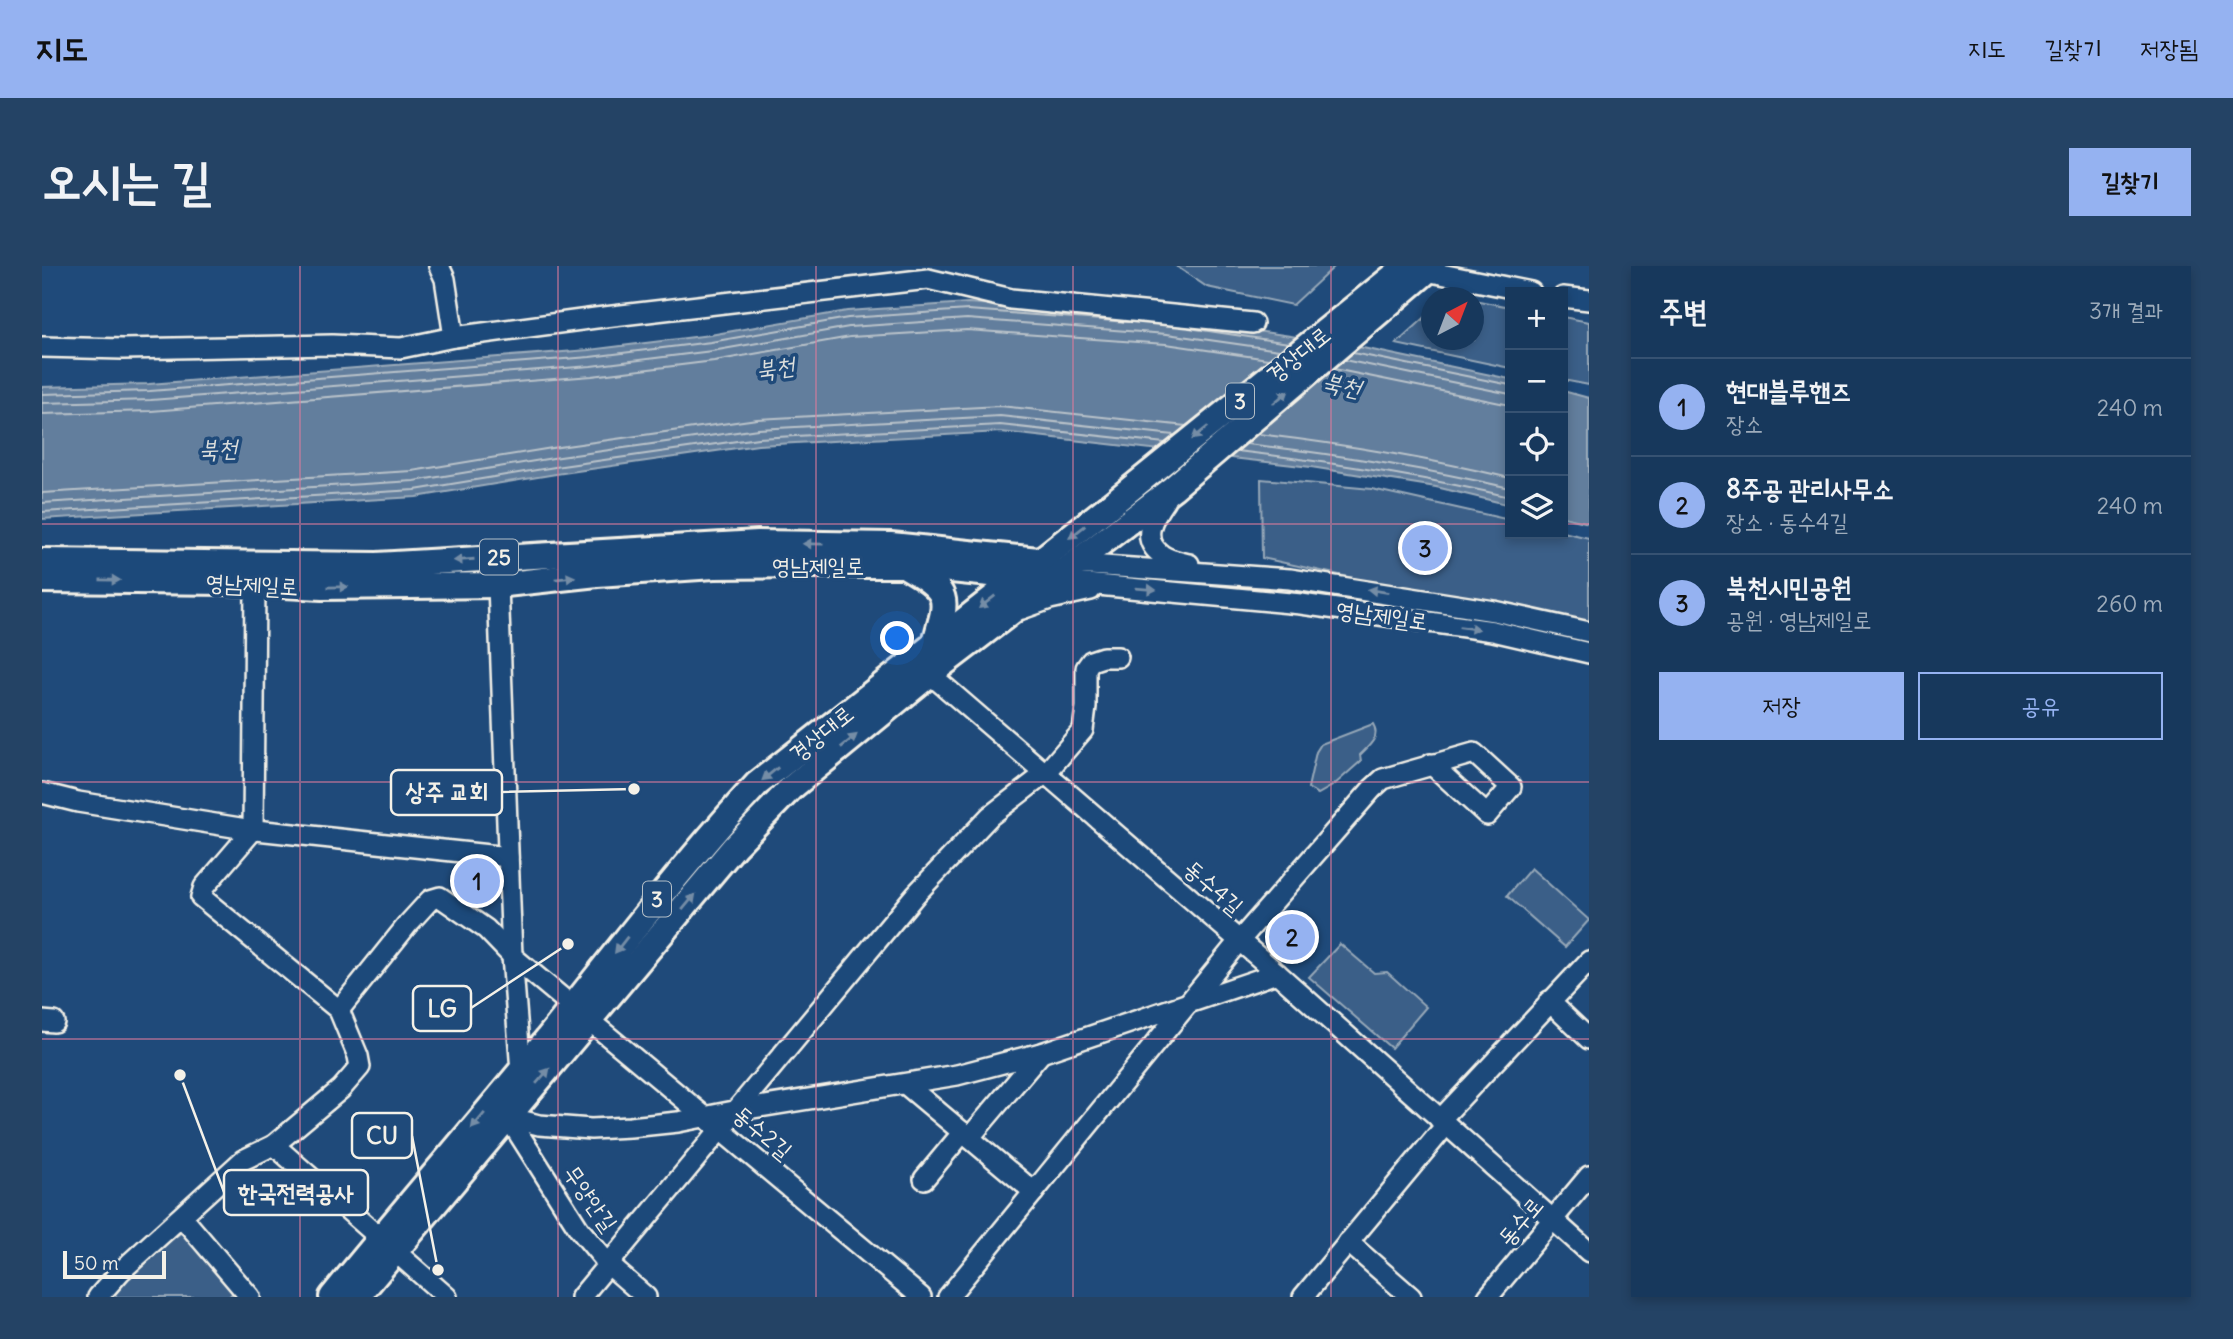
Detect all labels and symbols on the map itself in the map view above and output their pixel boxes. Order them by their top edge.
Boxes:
north arrow [1421,287,1484,350]
street label: 경상대로 [1260,319,1336,389]
water label: 북천 [754,349,799,385]
water label: 북천 [1320,365,1367,404]
road number: 3 [1226,384,1254,418]
one-way arrow [1272,389,1290,405]
one-way arrow [1191,426,1209,441]
water label: 북천 [198,432,241,464]
pin: 3 [1402,522,1448,574]
one-way arrow [1068,524,1086,539]
one-way arrow [802,538,824,550]
road number: 25 [480,540,518,574]
street label: 영남제일로 [772,551,864,580]
one-way arrow [453,554,475,565]
street label: 영남제일로 [205,567,299,601]
one-way arrow [554,572,576,583]
one-way arrow [99,574,121,586]
one-way arrow [327,581,349,593]
one-way arrow [1135,584,1157,595]
one-way arrow [1367,585,1389,596]
street label: 영남제일로 [1334,594,1430,636]
one-way arrow [978,595,996,609]
your location [880,621,914,655]
one-way arrow [1458,622,1480,633]
street label: 경상대로 [783,698,859,768]
one-way arrow [839,733,857,748]
one-way arrow [762,766,779,781]
callout: 상주 교회 [391,770,502,815]
text: 상주 교회 [406,776,488,806]
street label: 동수4길 [1179,853,1249,921]
pin: 1 [454,855,500,907]
road number: 3 [643,882,671,916]
one-way arrow [681,893,696,910]
pin: 2 [1269,911,1315,963]
one-way arrow [613,935,628,953]
callout: LG [413,986,471,1031]
text: LG [427,993,457,1023]
one-way arrow [535,1067,551,1085]
street label: 동수2길 [728,1099,798,1165]
one-way arrow [470,1112,485,1130]
callout: CU [352,1113,412,1158]
text: CU [366,1120,398,1150]
street label: 무양안길 [558,1159,624,1237]
callout: 한국전력공사 [224,1170,368,1215]
text: 한국전력공사 [237,1177,354,1207]
street label: 동수로 [1491,1190,1549,1252]
scale bar [63,1248,166,1280]

